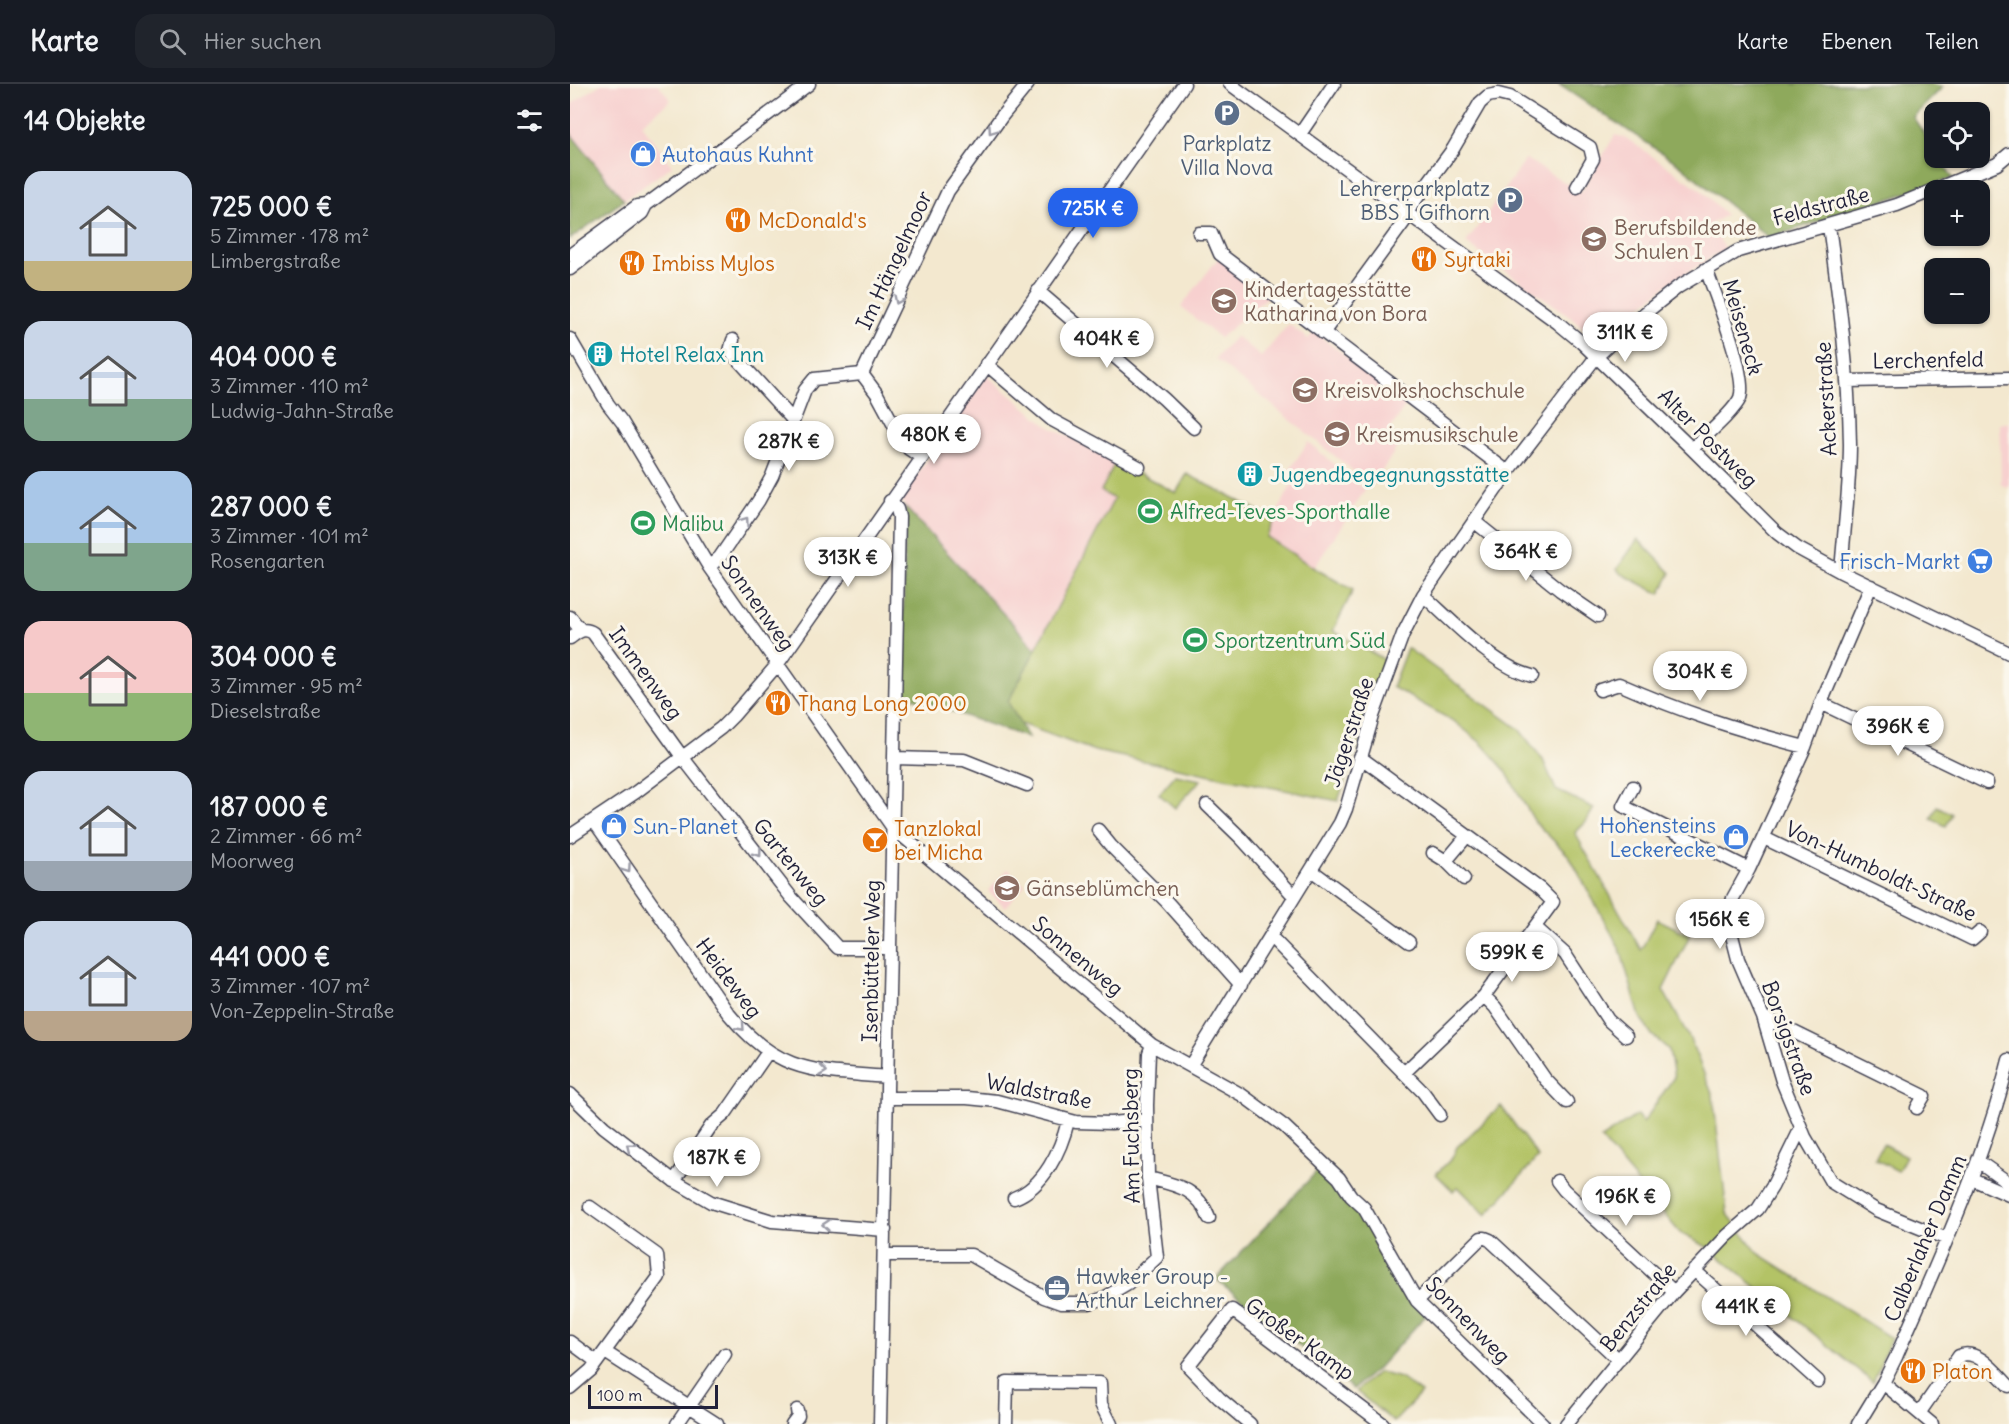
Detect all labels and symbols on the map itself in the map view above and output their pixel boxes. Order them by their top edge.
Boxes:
parking icon: Parkplatz Villa Nova [1212,98,1242,128]
one-way arrow [988,123,999,134]
place label: Parkplatz Villa Nova [1181,130,1273,181]
shop icon: Autohaus Kuhnt [628,139,658,169]
place label: Autohaus Kuhnt [662,141,814,168]
place label: Lehrerparkplatz BBS I Gifhorn [1339,175,1490,226]
street label: Feldstraße [1770,180,1872,232]
parking icon: Lehrerparkplatz BBS I Gifhorn [1495,185,1525,215]
street label: Im Hängelmoor [850,186,938,334]
pin: 725K € [1044,188,1142,239]
restaurant icon: McDonald's [723,205,753,235]
place label: McDonald's [758,207,867,234]
place label: Berufsbildende Schulen I [1614,214,1757,265]
school or university icon: Berufsbildende Schulen I [1579,224,1609,254]
restaurant icon: Syrtaki [1409,244,1439,274]
place label: Syrtaki [1444,246,1511,273]
restaurant icon: Imbiss Mylos [617,248,647,278]
place label: Imbiss Mylos [652,250,775,277]
place label: Kindertagesstätte Katharina von Bora [1244,276,1427,327]
street label: Meiseneck [1716,276,1770,378]
school or university icon: Kindertagesstätte Katharina von Bora [1209,286,1239,316]
one-way arrow [893,293,905,304]
pin: 311K € [1576,312,1674,363]
pin: 404K € [1058,318,1156,369]
building icon: Hotel Relax Inn [585,339,615,369]
place label: Hotel Relax Inn [620,341,764,368]
street label: Ackerstraße [1810,341,1842,457]
street label: Lerchenfeld [1872,346,1984,374]
school or university icon: Kreisvolkshochschule [1290,375,1320,405]
place label: Kreisvolkshochschule [1324,377,1525,404]
street label: Alter Postweg [1652,382,1764,494]
pin: 480K € [885,414,983,465]
school or university icon: Kreismusikschule [1322,419,1352,449]
pin: 287K € [740,421,838,472]
place label: Kreismusikschule [1356,421,1519,448]
building icon: Jugendbegegnungsstätte [1235,459,1265,489]
place label: Jugendbegegnungsstätte [1270,461,1510,488]
sports icon: Alfred-Teves-Sporthalle [1135,496,1165,526]
place label: Alfred-Teves-Sporthalle [1170,498,1390,525]
sports icon: Malibu [628,508,658,538]
place label: Malibu [662,510,724,537]
one-way arrow [738,517,749,528]
pin: 364K € [1477,531,1575,582]
pin: 313K € [799,537,897,588]
supermarket icon: Frisch-Markt [1965,546,1995,576]
place label: Frisch-Markt [1839,548,1960,575]
street label: Sonnenweg [715,550,801,656]
street label: Immenweg [603,621,689,725]
sports icon: Sportzentrum Süd [1180,625,1210,655]
place label: Sportzentrum Süd [1214,627,1386,654]
pin: 304K € [1651,651,1749,702]
street label: Jägerstraße [1319,674,1379,790]
restaurant icon: Thang Long 2000 [763,688,793,718]
place label: Thang Long 2000 [798,690,967,717]
pin: 396K € [1849,706,1947,757]
shop icon: Sun-Planet [599,811,629,841]
place label: Hohensteins Leckerecke [1599,812,1716,863]
place label: Sun-Planet [633,813,738,840]
street label: Gartenweg [747,813,835,911]
place label: Tanzlokal bei Micha [894,815,983,866]
street label: Von-Humboldt-Straße [1781,815,1981,927]
shop icon: Hohensteins Leckerecke [1721,822,1751,852]
bar icon: Tanzlokal bei Micha [860,825,890,855]
one-way arrow [751,846,762,857]
one-way arrow [620,863,631,874]
school or university icon: Gänseblümchen [992,873,1022,903]
place label: Gänseblümchen [1026,875,1179,902]
street label: Isenbütteler Weg [856,880,886,1042]
pin: 156K € [1671,899,1769,950]
street label: Sonnenweg [1027,910,1129,1002]
street label: Heideweg [690,932,768,1024]
pin: 599K € [1463,932,1561,983]
street label: Borsigstraße [1756,977,1822,1099]
one-way arrow [734,1021,745,1031]
one-way arrow [818,1064,828,1076]
street label: Waldstraße [984,1068,1094,1114]
street label: Am Fuchsberg [1116,1068,1146,1204]
pin: 187K € [668,1137,766,1188]
one-way arrow [626,1143,637,1154]
street label: Calberlaher Damm [1878,1150,1972,1326]
pin: 196K € [1577,1176,1675,1227]
one-way arrow [822,1219,831,1232]
street label: Benzstraße [1594,1257,1682,1357]
place label: Hawker Group - Arthur Leichner [1076,1263,1229,1314]
street label: Sonnenweg [1420,1271,1516,1369]
office icon: Hawker Group - Arthur Leichner [1042,1273,1072,1303]
pin: 441K € [1697,1286,1795,1337]
street label: Großer Kamp [1240,1292,1360,1386]
restaurant icon: Platon [1898,1356,1928,1386]
place label: Platon [1932,1358,1992,1385]
scale bar [588,1382,718,1410]

